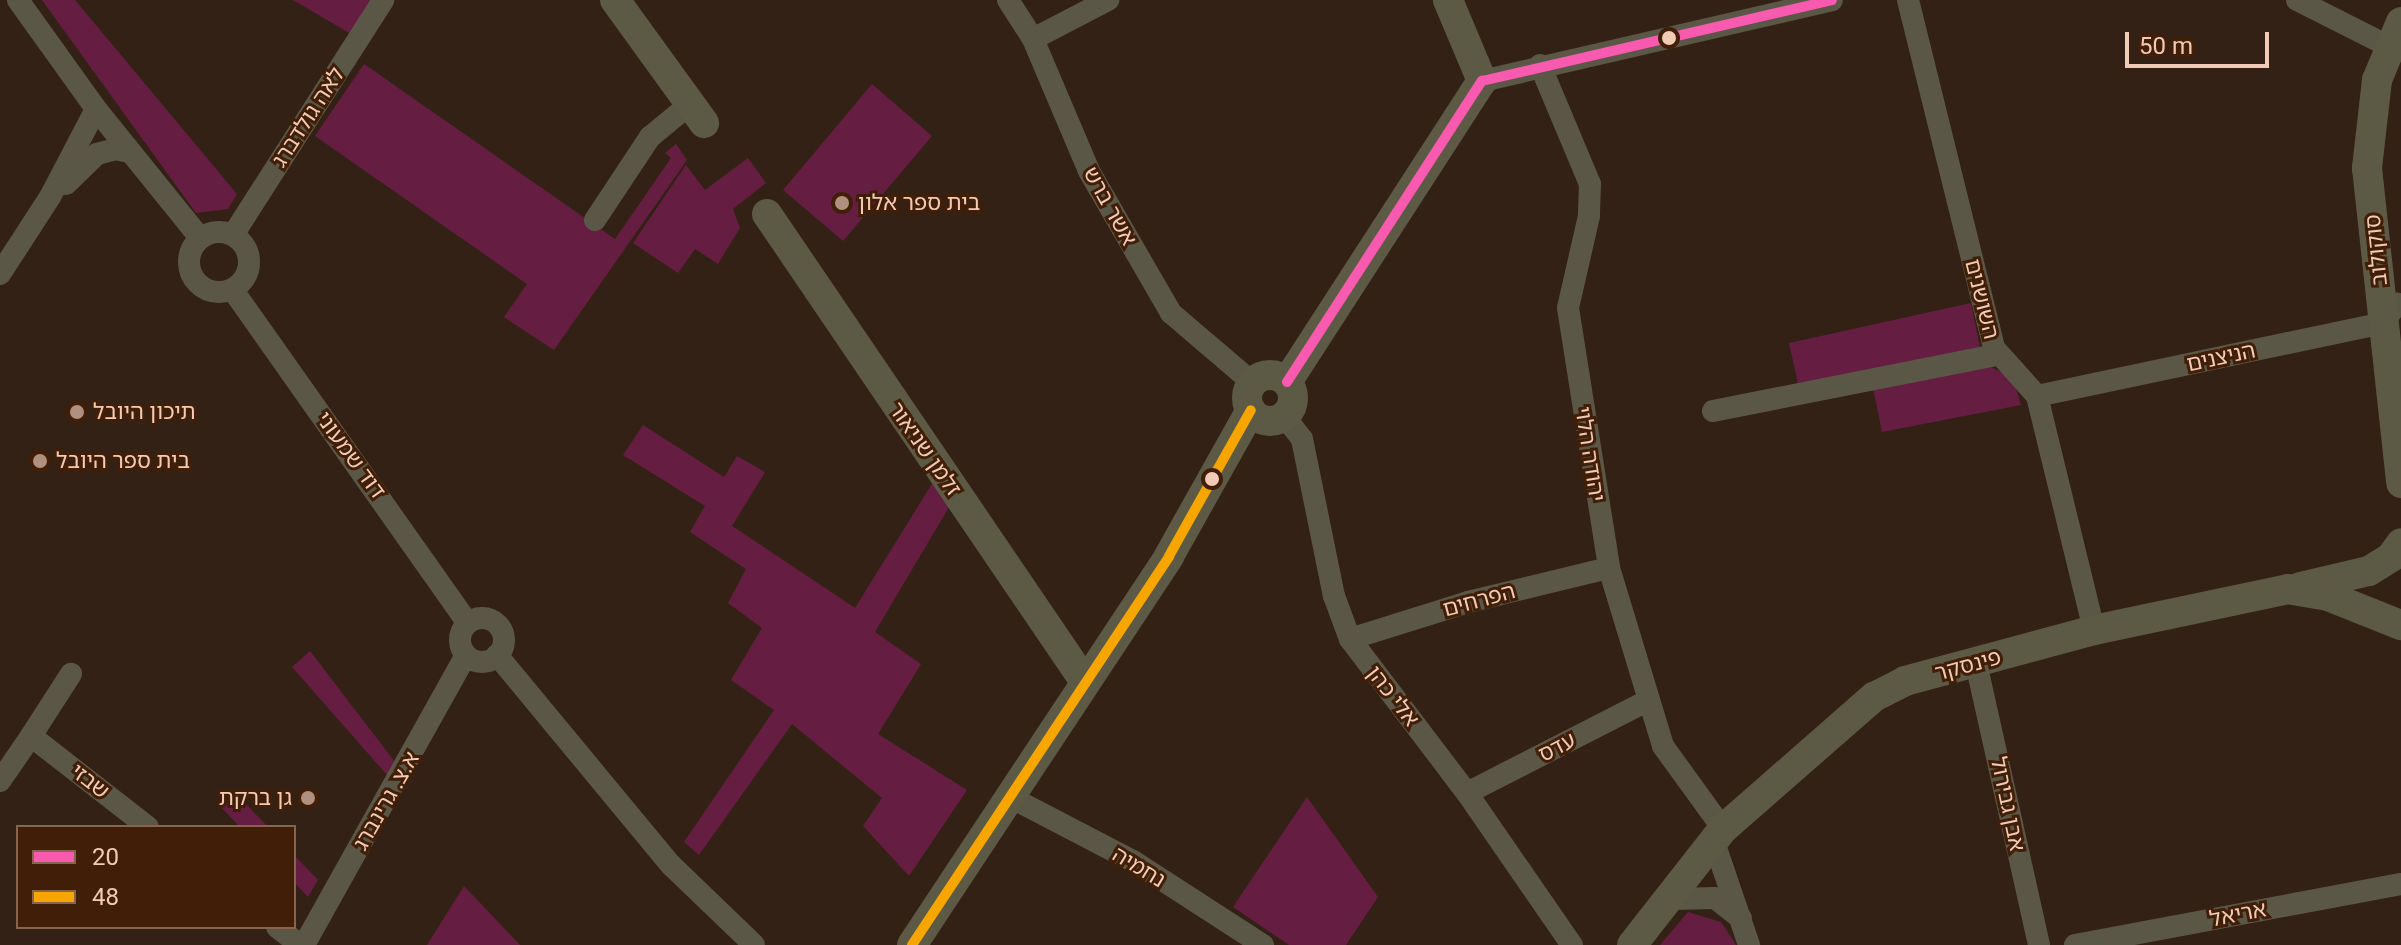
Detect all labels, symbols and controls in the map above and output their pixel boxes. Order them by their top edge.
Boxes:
scale bar [2129,16,2273,66]
unlabelled marker [1661,30,1677,46]
text: 50 m [2139,32,2193,60]
street label: לאה גולדברג [266,62,350,172]
street label: אשר ברש [1078,162,1142,250]
place label: בית ספר אלון [858,190,980,216]
marker: בית ספר אלון [833,194,851,212]
street label: סוקולוב [2359,213,2393,287]
street label: השושנים [1959,256,2005,342]
street label: הניצנים [2184,337,2258,377]
street label: זלמן שניאור [883,397,967,501]
place label: תיכון היובל [93,399,196,425]
marker: תיכון היובל [68,403,86,421]
street label: יהודה הלוי [1569,405,1611,503]
street label: דוד שמעוני [311,407,391,503]
place label: בית ספר היובל [56,448,190,474]
marker: בית ספר היובל [31,452,49,470]
unlabelled marker [1204,471,1220,487]
street label: הפרחים [1440,578,1518,622]
street label: פינסקר [1932,644,2004,686]
street label: אלי כהן [1361,660,1425,732]
street label: עדס [1534,727,1580,767]
street label: א.צ. גרינברג [347,747,425,855]
street label: אבן גבירול [1985,754,2031,854]
street label: שבזי [65,758,115,804]
place label: גן ברקת [219,785,292,811]
marker: גן ברקת [299,789,317,807]
legend [16,825,296,929]
street label: נחמיה [1108,841,1170,893]
text: 20 [92,843,119,871]
text: 48 [92,883,119,911]
street label: אריאל [2207,896,2269,932]

